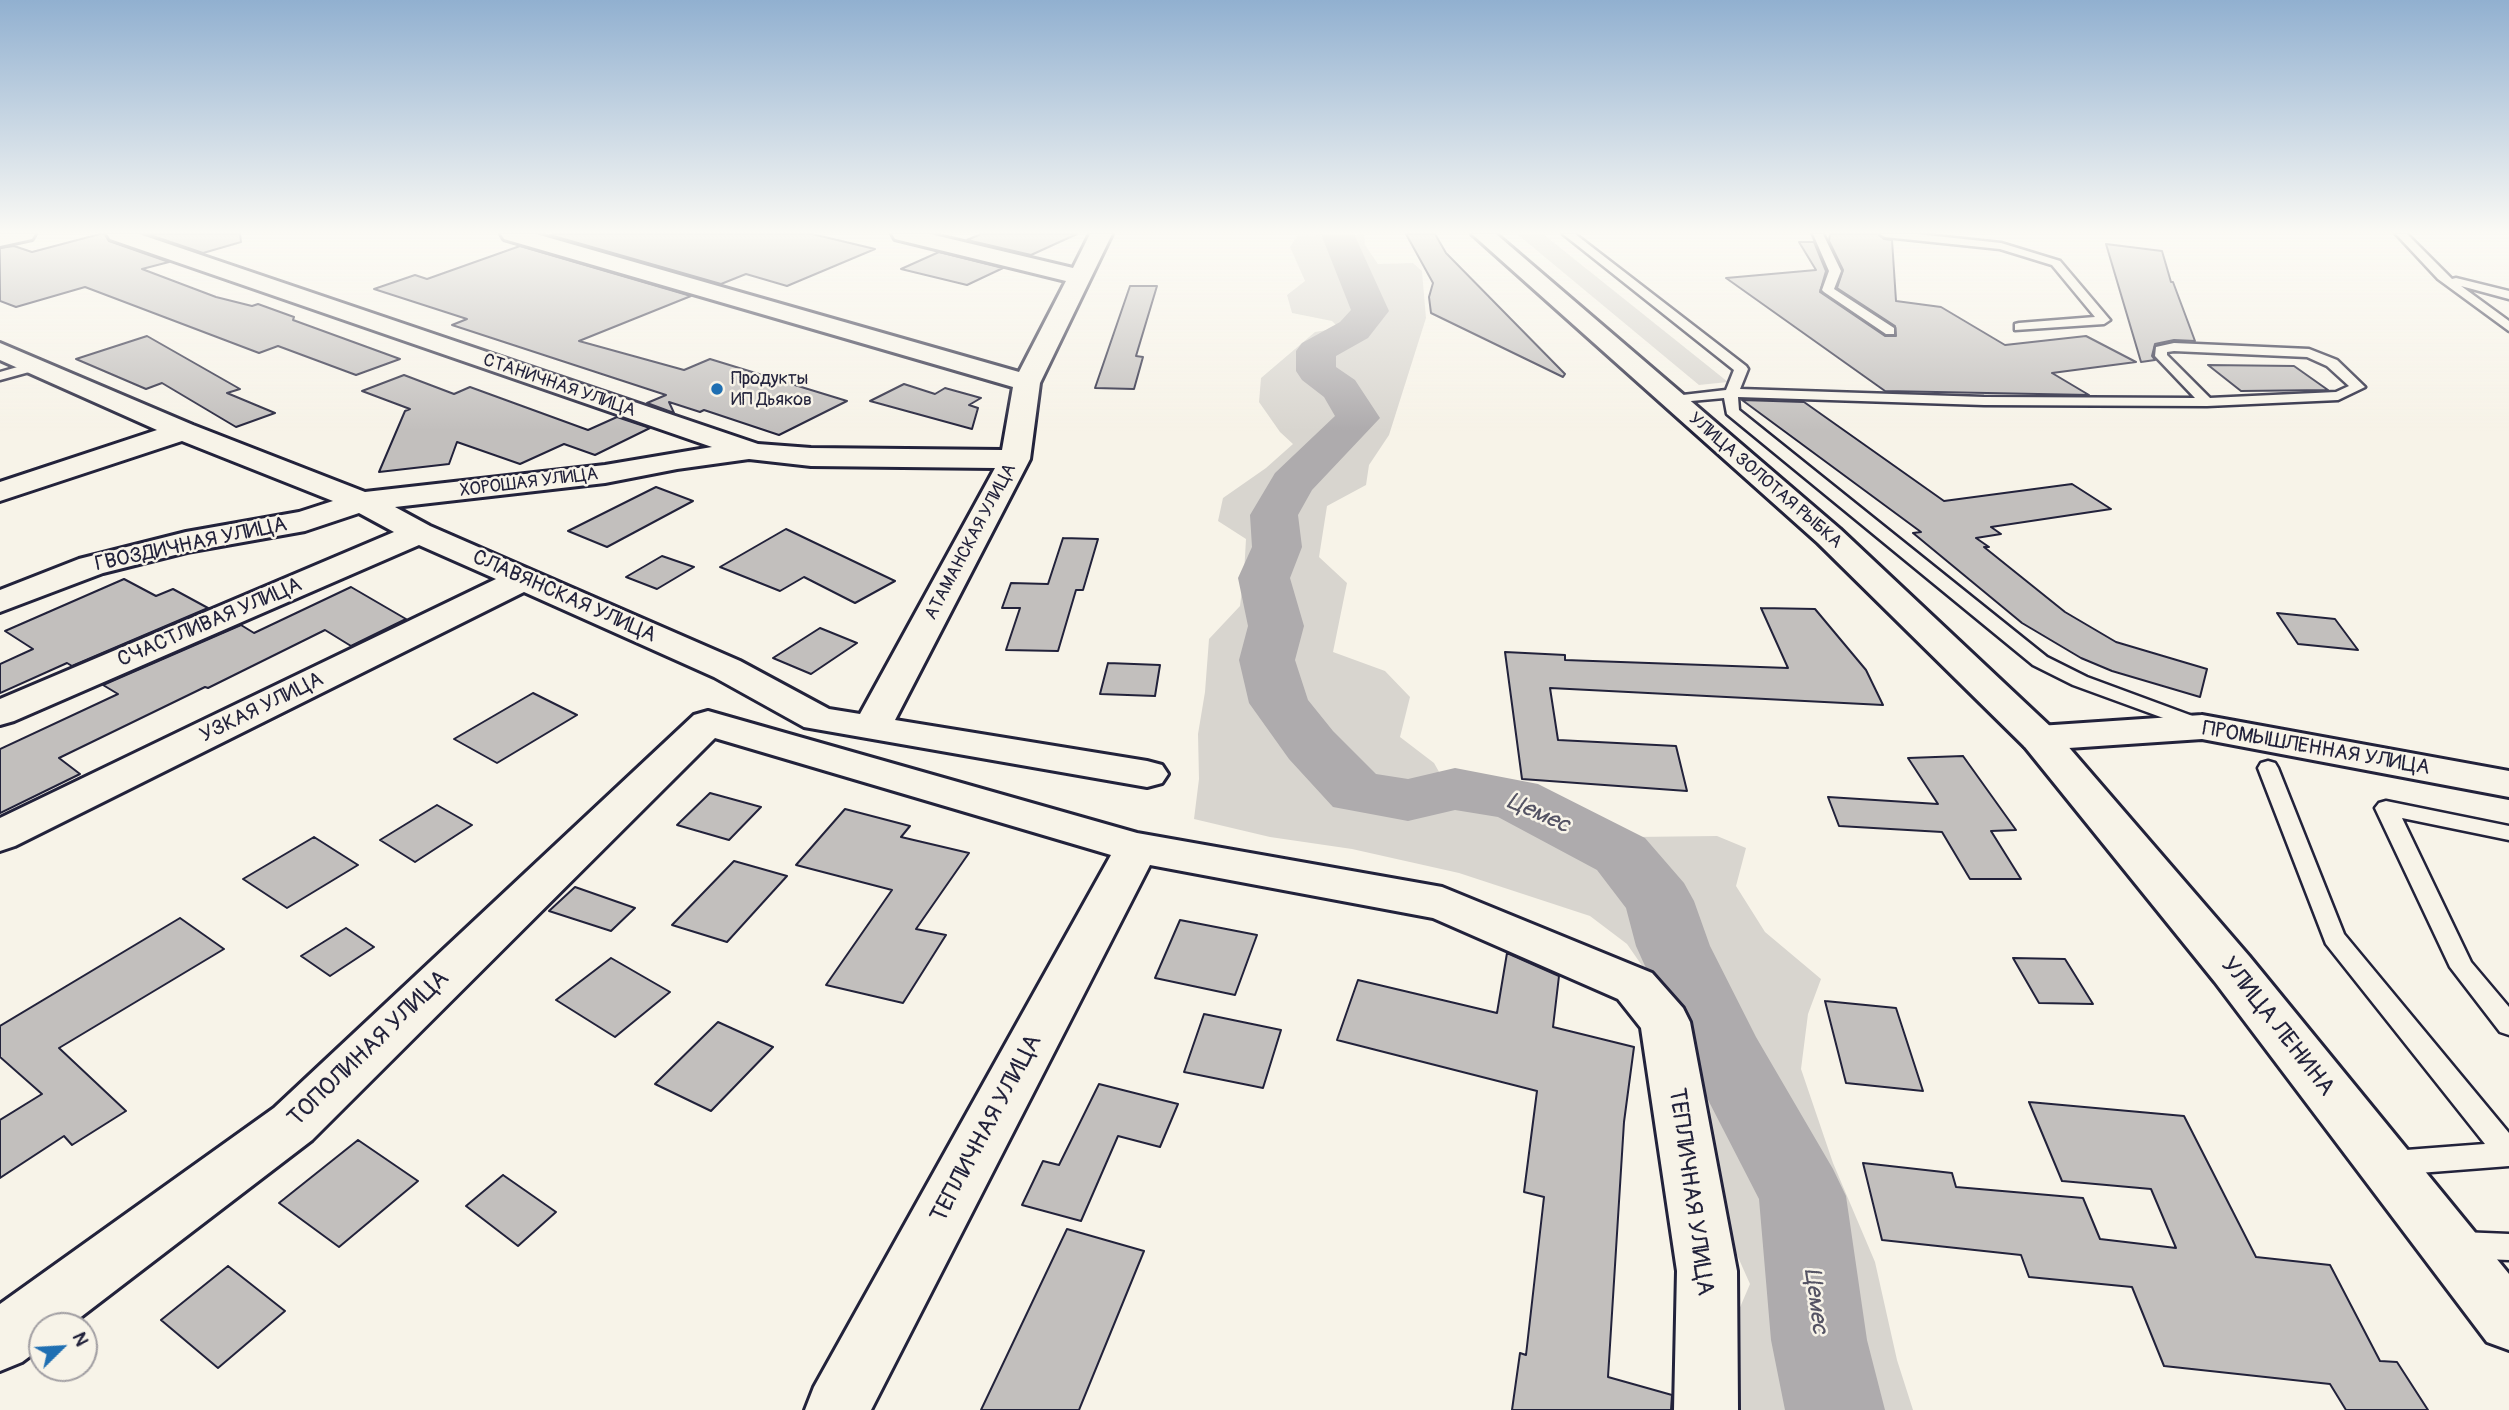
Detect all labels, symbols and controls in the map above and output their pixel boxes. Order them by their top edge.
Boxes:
street label: СТАНИЧНАЯ УЛИЦА [480,350,638,422]
place label: Продукты ИП Дьяков [731,368,812,410]
marker: Продукты ИП Дьяков [709,381,725,397]
street label: УЛИЦА ЗОЛОТАЯ РЫБКА [1684,409,1846,553]
street label: АТАМАНСКАЯ УЛИЦА [921,460,1021,624]
street label: ХОРОШАЯ УЛИЦА [459,464,599,502]
street label: ГВОЗДИЧНАЯ УЛИЦА [93,512,289,578]
street label: СЛАВЯНСКАЯ УЛИЦА [468,545,660,649]
street label: СЧАСТЛИВАЯ УЛИЦА [114,573,306,673]
street label: УЗКАЯ УЛИЦА [196,667,328,749]
street label: ПРОМЫШЛЕННАЯ УЛИЦА [2200,717,2432,781]
water label: Цемес [1502,788,1574,840]
street label: УЛИЦА ЛЕНИНА [2214,952,2340,1102]
street label: ТОПОЛИНАЯ УЛИЦА [282,965,456,1133]
street label: ТЕПЛИЧНАЯ УЛИЦА [925,1030,1049,1228]
street label: ТЕПЛИЧНАЯ УЛИЦА [1661,1086,1719,1298]
water label: Цемес [1797,1267,1833,1335]
north arrow [28,1312,98,1382]
text: N [67,1329,94,1350]

